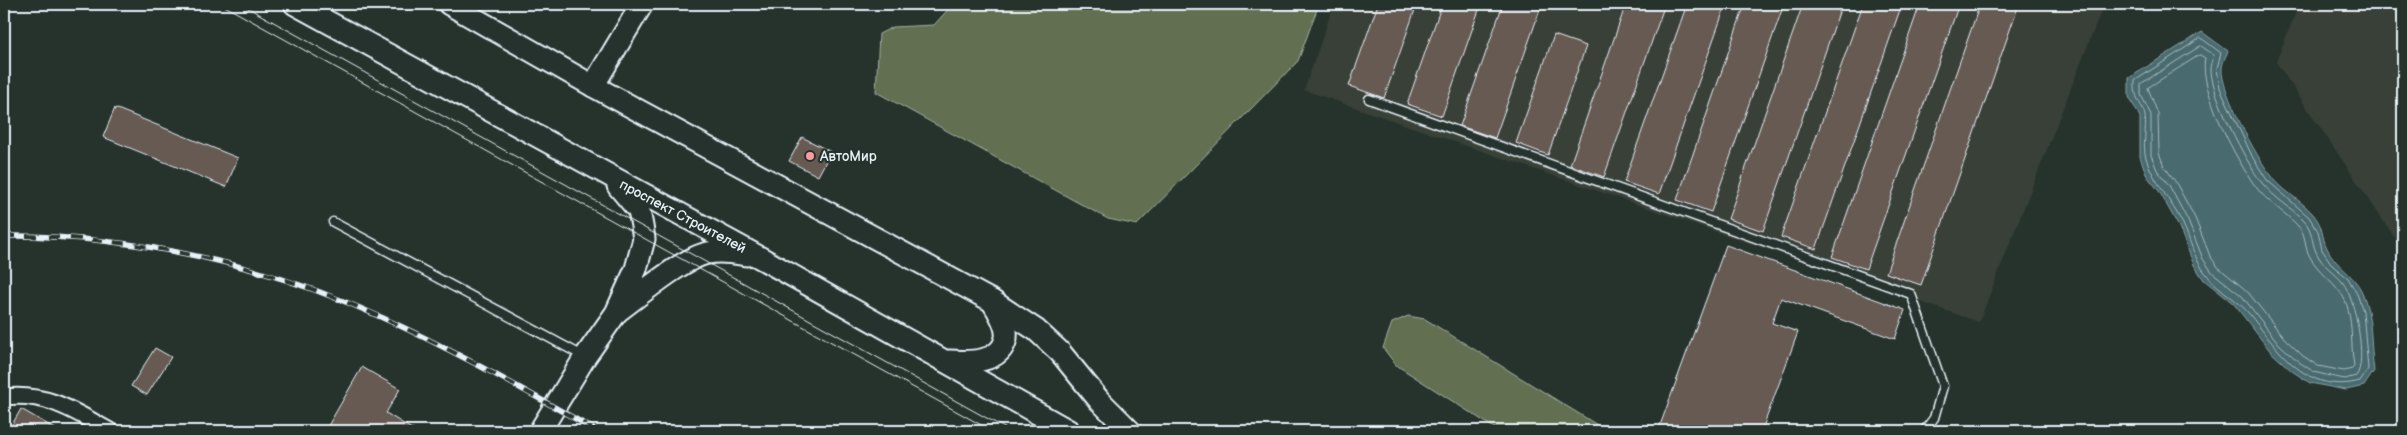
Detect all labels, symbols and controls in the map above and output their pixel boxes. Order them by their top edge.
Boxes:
place label: АвтоМир [819,148,877,165]
marker: АвтоМир [804,150,816,162]
street label: проспект Строителей [617,176,749,257]

